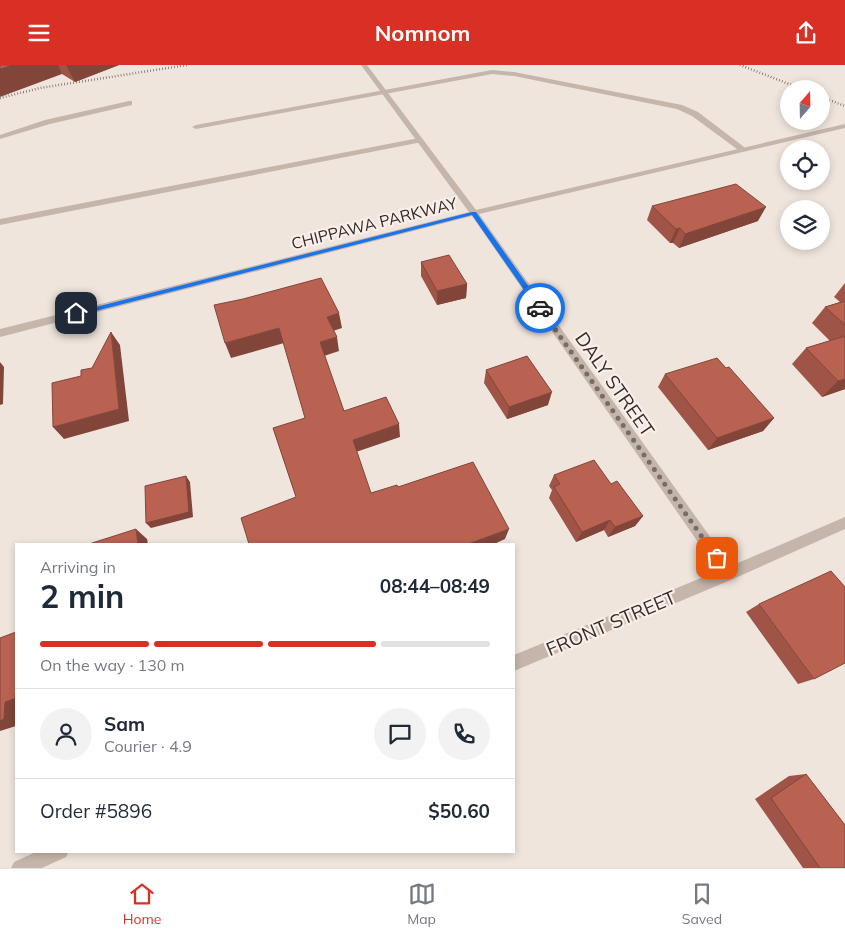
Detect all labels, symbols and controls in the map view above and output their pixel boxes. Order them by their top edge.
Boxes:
icon: menu [25,19,53,47]
text: Nomnom [375,19,470,47]
icon: share [792,19,820,47]
north arrow [780,80,830,130]
map controls [780,80,830,250]
button: locate [780,140,830,190]
street label: CHIPPAWA PARKWAY [289,193,459,253]
button: layers [780,200,830,250]
courier [515,283,565,333]
pin [55,292,97,334]
icon: car [526,294,554,322]
icon: home [62,299,90,327]
street label: DALY STREET [570,327,660,441]
pin [696,537,738,579]
icon: bag [703,544,731,572]
text: Arriving in [40,557,116,577]
text: 08:44–08:49 [380,574,490,598]
text: 2 min [40,576,124,616]
street label: FRONT STREET [542,585,680,661]
text: On the way · 130 m [40,655,185,675]
button: person [40,708,92,760]
button: chat [374,708,426,760]
button: phone [438,708,490,760]
text: Sam [104,712,145,736]
text: Courier · 4.9 [104,736,192,756]
text: Order #5896 [40,799,152,823]
text: $50.60 [428,799,490,823]
tab: Home [123,880,161,928]
tab: Map [407,880,436,928]
tab: Saved [682,880,722,928]

